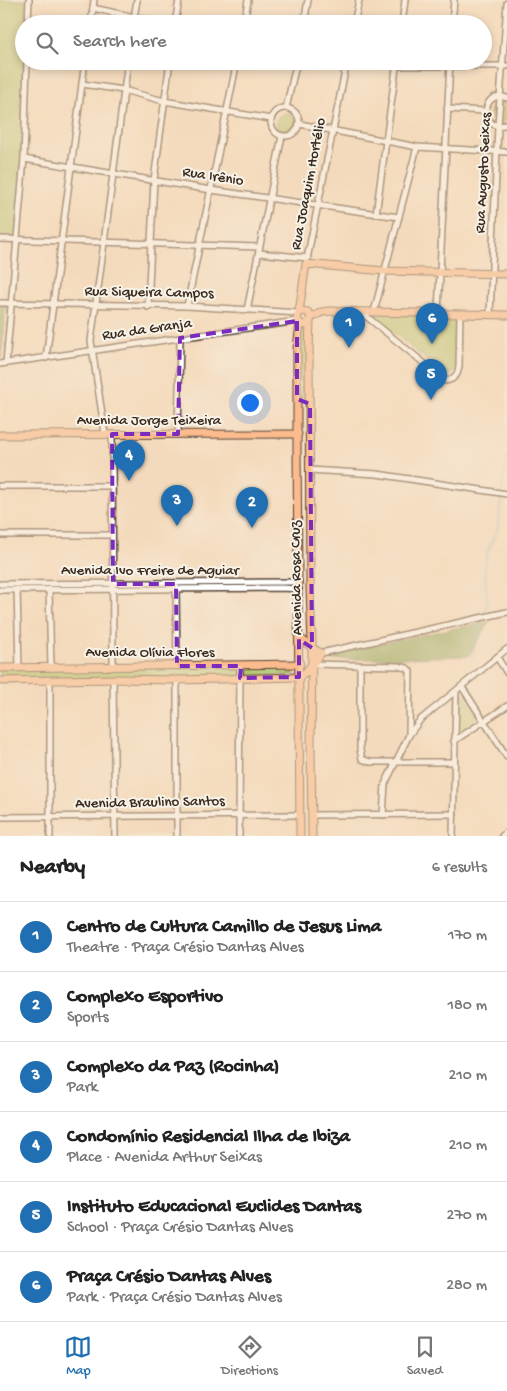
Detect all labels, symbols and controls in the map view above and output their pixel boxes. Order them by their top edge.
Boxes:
search box [15,15,492,70]
icon: search [33,29,61,57]
text: Search here [73,31,167,54]
street label: Rua Augusto Seixas [472,112,496,234]
street label: Rua Joaquim Hortélio [287,116,331,252]
street label: Rua Irênio [181,163,245,191]
street label: Rua Siqueira Campos [84,283,214,303]
pin: 6 [416,303,448,344]
pin: 1 [333,307,365,348]
street label: Rua da Granja [101,315,194,345]
pin: 5 [415,359,447,400]
your location [237,390,263,416]
street label: Avenida Jorge Teixeira [77,412,222,430]
pin: 4 [113,440,145,481]
pin: 3 [161,485,193,526]
pin: 2 [236,487,268,528]
street label: Avenida Rosa Cruz [287,520,307,635]
street label: Avenida Ivo Freire de Aguiar [61,562,241,580]
street label: Avenida Olívia Flores [86,644,215,662]
street label: Avenida Braulino Santos [75,793,225,813]
text: Nearby [20,856,85,881]
text: 6 results [432,859,487,878]
text: Centro de Cultura Camillo de Jesus Lima [67,916,381,939]
text: 1 [33,927,39,946]
text: 170 m [448,927,487,946]
text: Theatre · Praça Crésio Dantas Alves [67,939,304,958]
text: Complexo Esportivo [67,986,223,1009]
text: 2 [32,997,40,1016]
text: 180 m [448,997,487,1016]
text: Sports [67,1009,109,1028]
text: Complexo da Paz (Rocinha) [67,1056,279,1079]
text: 3 [32,1067,40,1086]
text: 210 m [448,1067,487,1086]
text: Park [67,1079,98,1098]
text: Condomínio Residencial Ilha de Ibiza [67,1126,350,1149]
text: 4 [32,1137,40,1156]
text: 210 m [448,1137,487,1156]
text: Place · Avenida Arthur Seixas [67,1149,262,1168]
text: Instituto Educacional Euclides Dantas [67,1196,361,1219]
text: 5 [32,1207,40,1226]
text: 270 m [447,1207,487,1226]
text: School · Praça Crésio Dantas Alves [67,1219,293,1238]
text: Praça Crésio Dantas Alves [67,1266,271,1289]
text: 6 [32,1277,40,1296]
text: 280 m [446,1277,487,1296]
text: Park · Praça Crésio Dantas Alves [67,1289,282,1308]
tab: Map [64,1333,92,1380]
tab: Directions [221,1333,278,1380]
tab: Saved [407,1333,443,1380]

